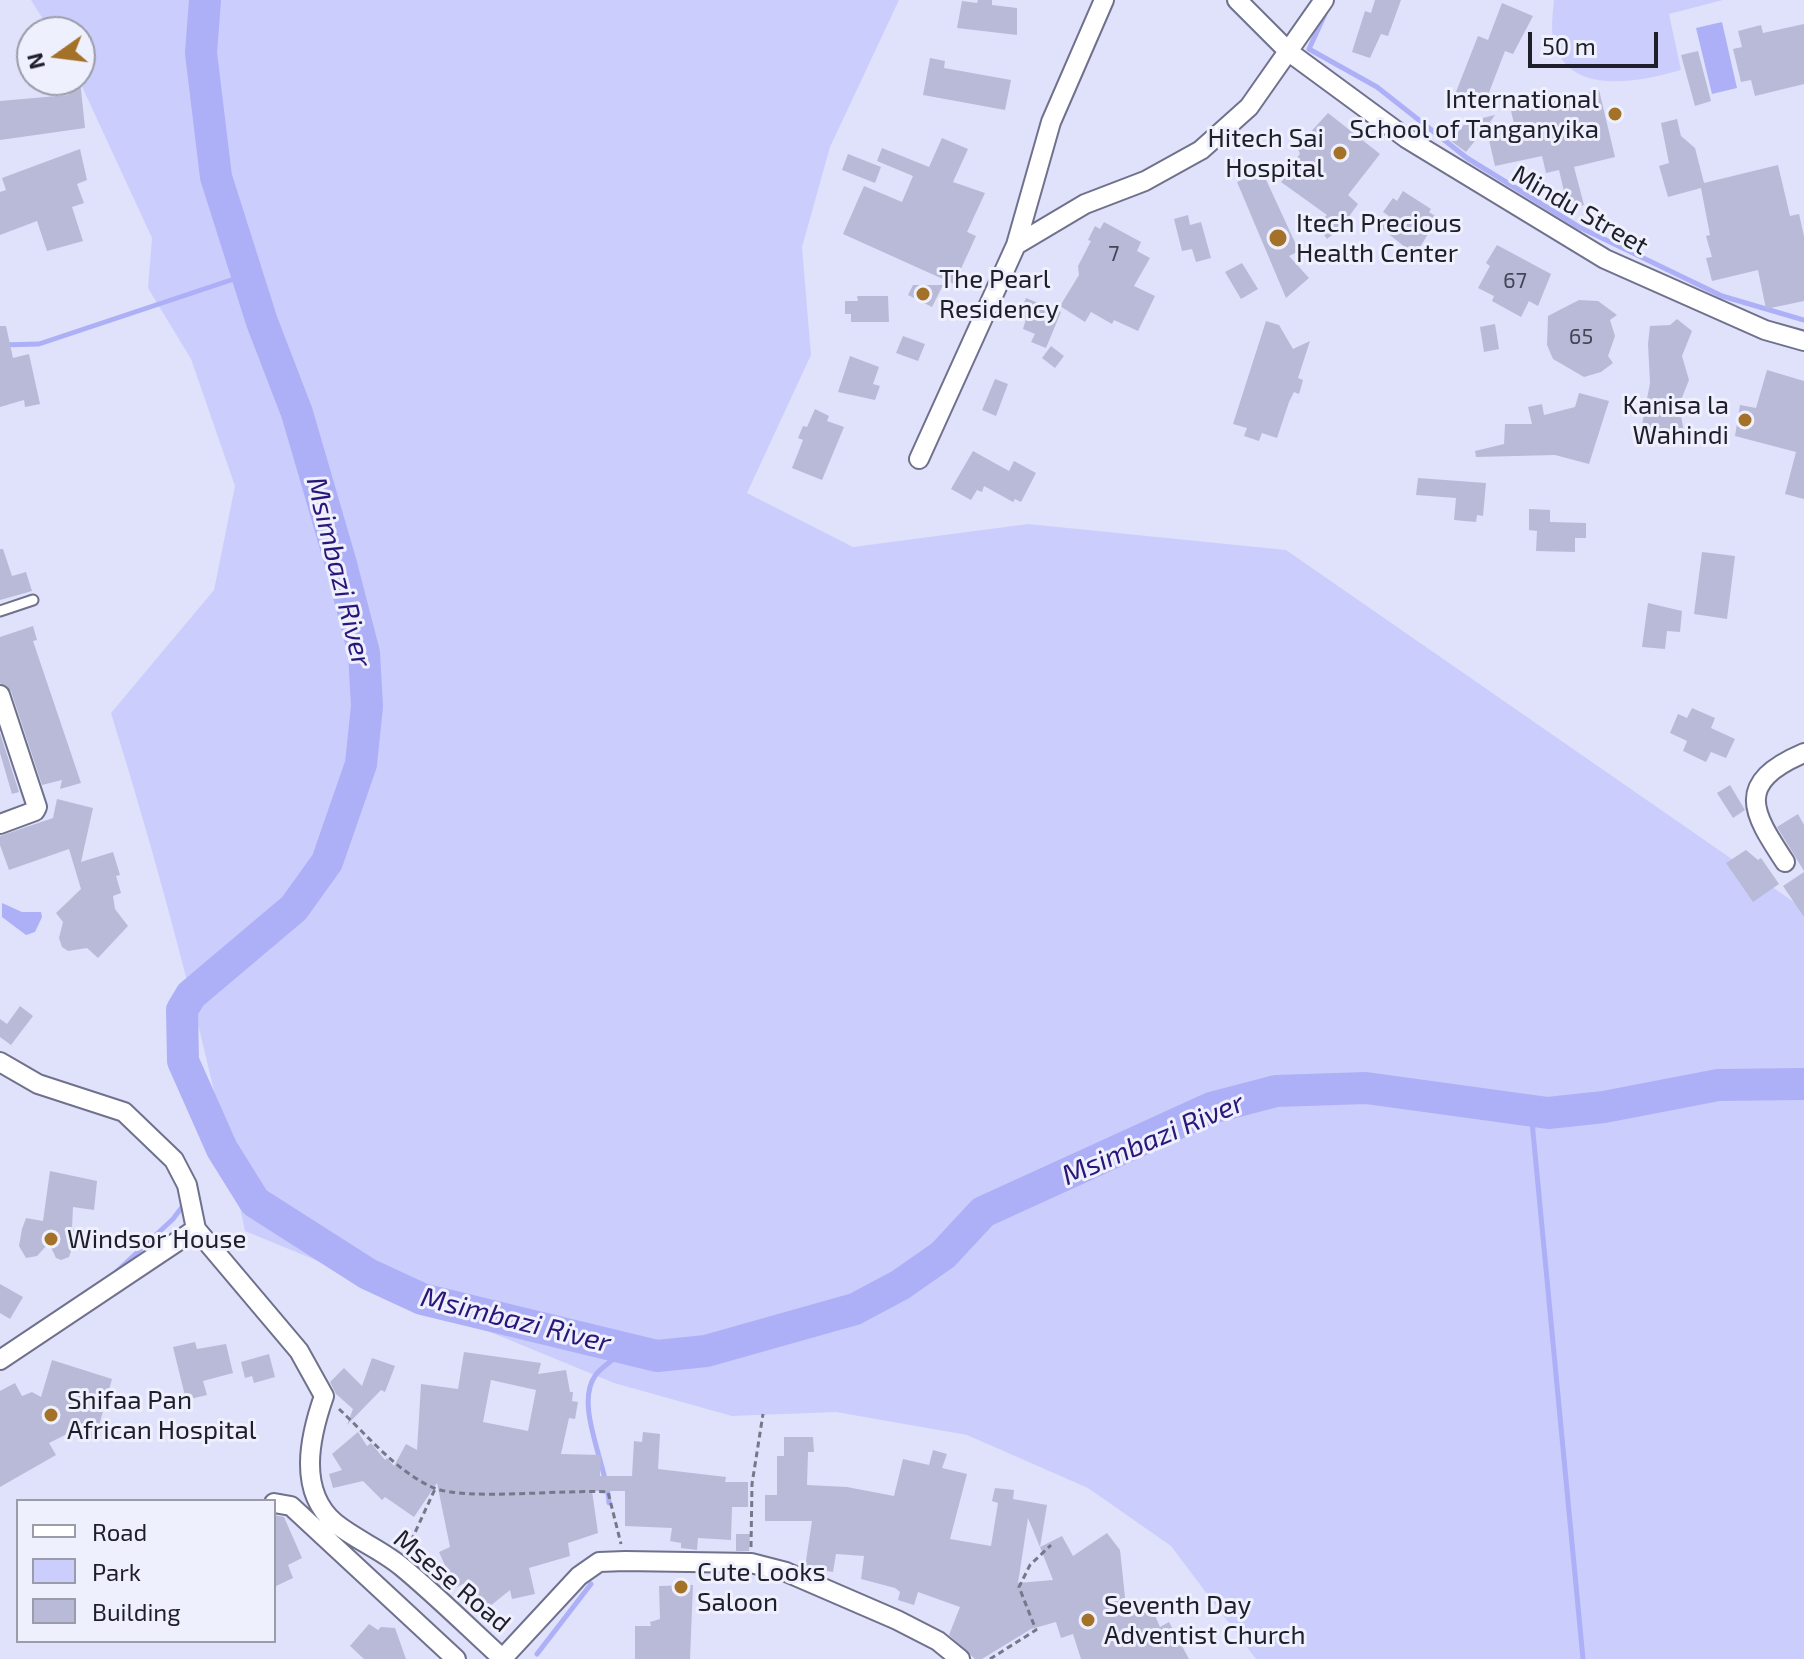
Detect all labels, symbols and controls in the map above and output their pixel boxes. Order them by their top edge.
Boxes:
north arrow [16,16,96,96]
scale bar [1532,16,1662,66]
text: 50 m [1542,31,1596,60]
text: N [20,50,49,72]
place label: International School of Tanganyika [1350,83,1599,144]
marker: International School of Tanganyika [1606,105,1624,123]
place label: Hitech Sai Hospital [1207,122,1324,184]
marker: Hitech Sai Hospital [1331,144,1349,162]
street label: Mindu Street [1506,158,1654,262]
place label: Itech Precious Health Center [1296,207,1462,268]
marker: Itech Precious Health Center [1267,227,1289,249]
house number: 7 [1108,241,1120,267]
place label: The Pearl Residency [939,263,1059,324]
house number: 67 [1503,268,1527,294]
marker: The Pearl Residency [914,285,932,303]
house number: 65 [1569,324,1593,350]
place label: Kanisa la Wahindi [1623,389,1729,450]
marker: Kanisa la Wahindi [1736,411,1754,429]
water label: Msimbazi River [299,474,379,670]
water label: Msimbazi River [1057,1086,1249,1192]
place label: Windsor House [67,1223,246,1255]
marker: Windsor House [42,1230,60,1248]
water label: Msimbazi River [418,1280,614,1360]
place label: Shifaa Pan African Hospital [67,1384,256,1446]
marker: Shifaa Pan African Hospital [42,1406,60,1424]
legend [16,1499,276,1643]
text: Road [92,1517,147,1546]
street label: Msese Road [387,1523,517,1639]
place label: Cute Looks Saloon [697,1556,826,1618]
text: Park [92,1557,141,1586]
marker: Cute Looks Saloon [672,1578,690,1596]
place label: Seventh Day Adventist Church [1104,1589,1306,1650]
text: Building [92,1597,181,1626]
marker: Seventh Day Adventist Church [1079,1611,1097,1629]

